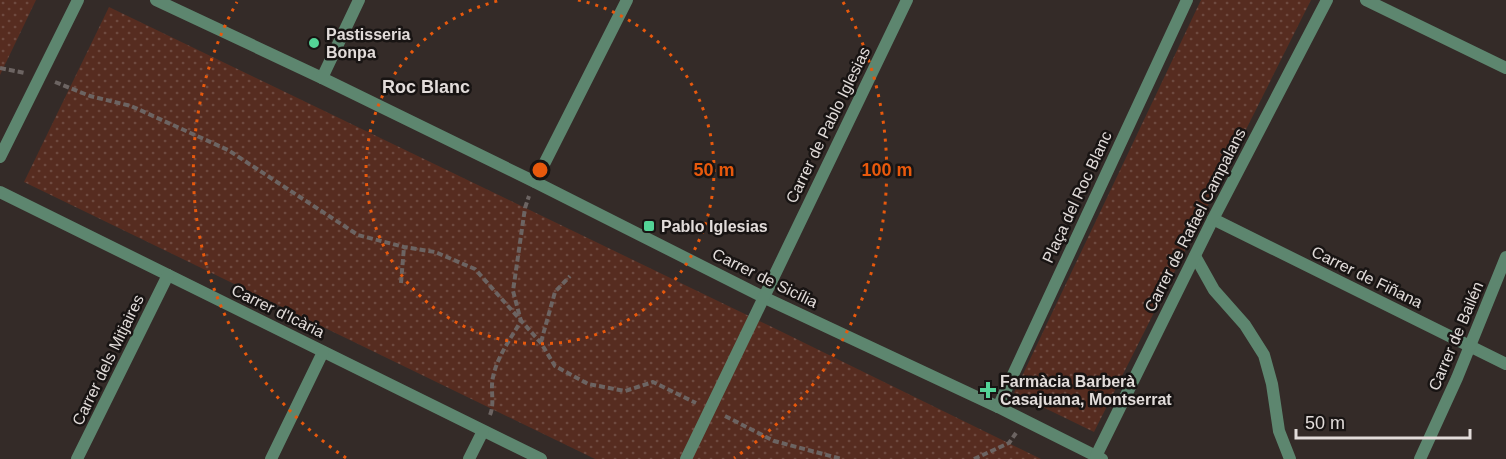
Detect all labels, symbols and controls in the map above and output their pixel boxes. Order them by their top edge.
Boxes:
place label: Pastisseria Bonpa [326,26,411,61]
marker: Pastisseria Bonpa [307,36,321,50]
street label: Carrer de Pablo Iglesias [783,44,873,206]
district label: Roc Blanc [382,77,470,97]
street label: Carrer de Rafael Campalans [1141,125,1249,315]
street label: Plaça del Roc Blanc [1039,129,1115,265]
centre of rings [530,160,550,180]
text: 50 m [693,160,735,180]
text: 100 m [861,160,913,180]
place label: Pablo Iglesias [661,218,768,235]
marker: Pablo Iglesias [642,219,656,233]
street label: Carrer de Fiñana [1309,243,1425,311]
street label: Carrer de Sicília [710,245,820,311]
street label: Carrer de Bailén [1425,279,1487,393]
street label: Carrer d'Icària [229,281,327,341]
street label: Carrer dels Mitjaires [69,292,147,428]
place label: Farmàcia Barberà Casajuana, Montserrat [1000,373,1172,408]
marker: Farmàcia Barberà Casajuana, Montserrat [981,383,995,397]
scale bar [1296,402,1470,440]
text: 50 m [1305,413,1345,433]

